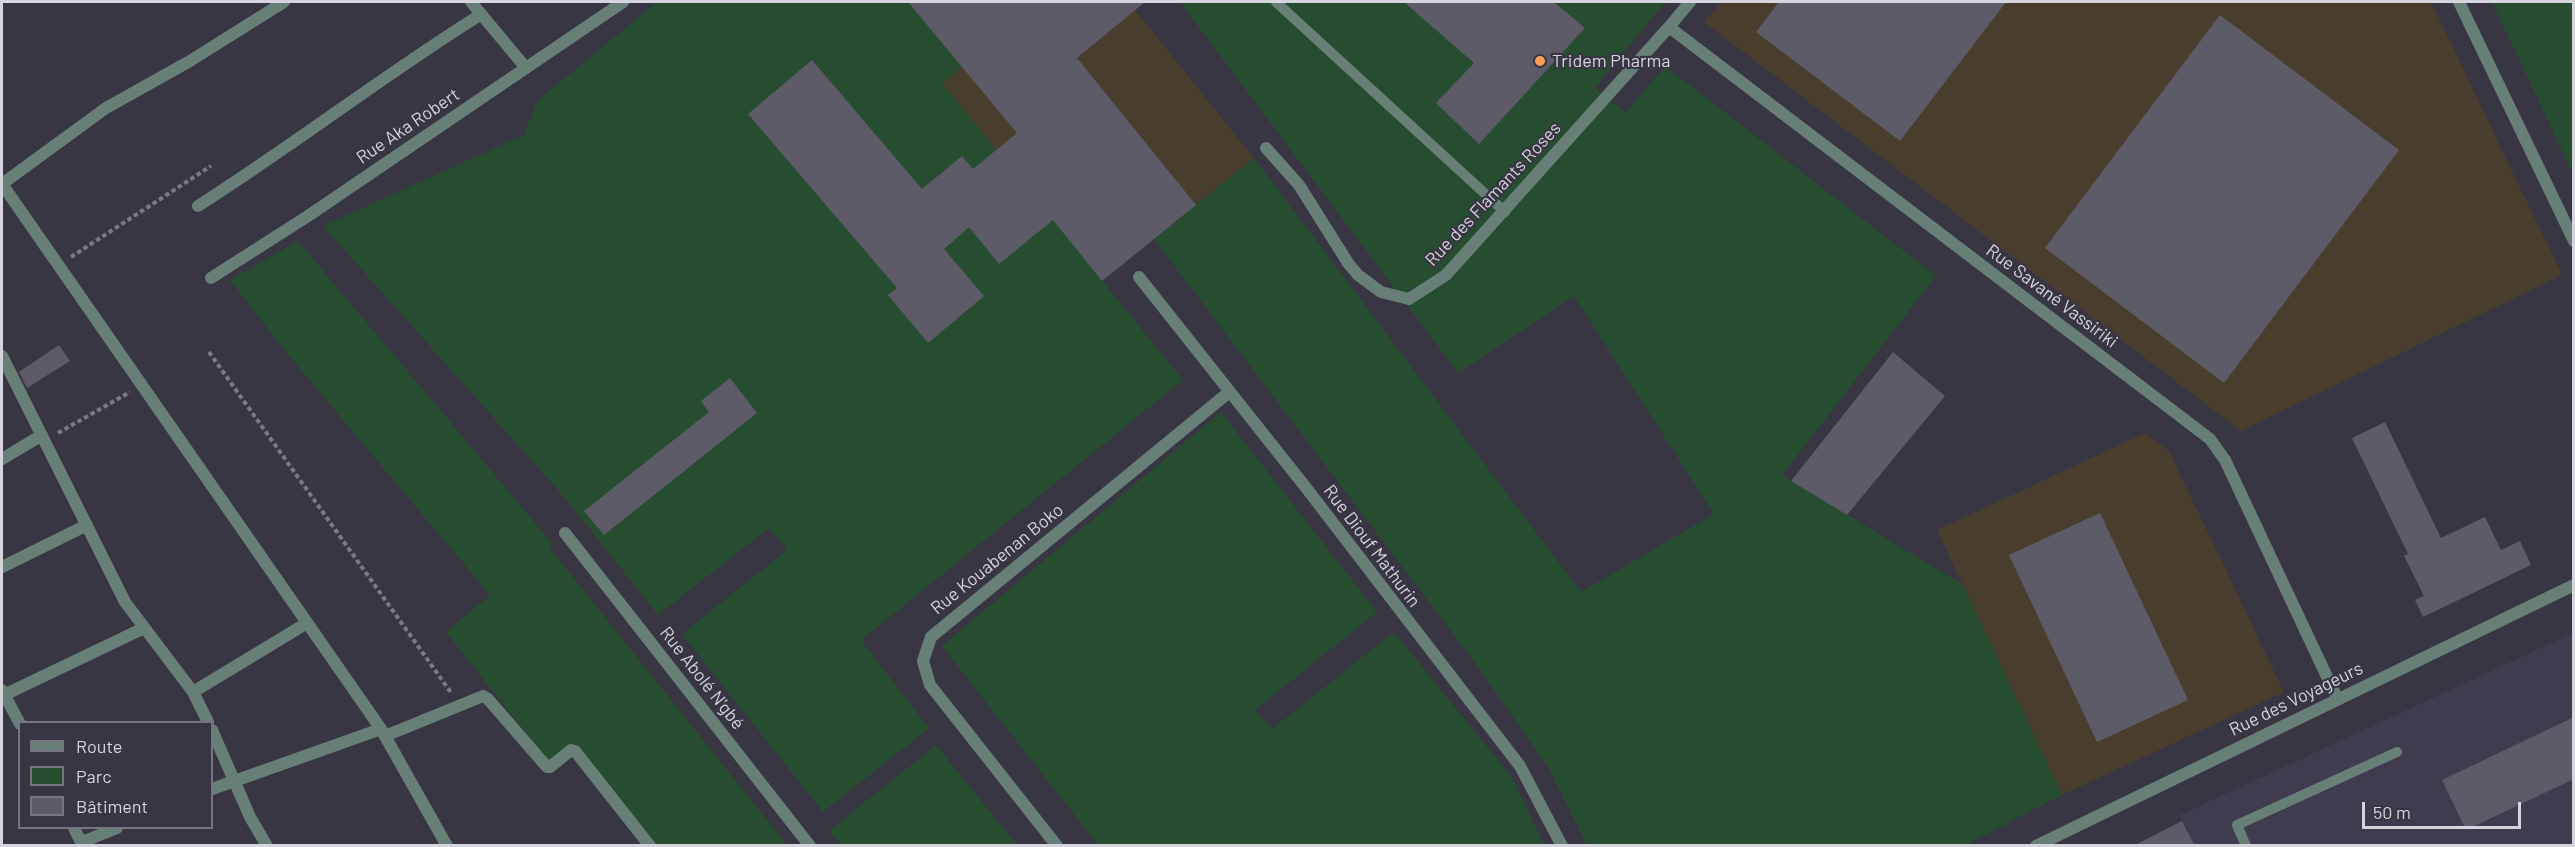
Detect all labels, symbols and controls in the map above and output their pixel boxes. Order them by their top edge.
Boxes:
place label: Tridem Pharma [1552,50,1671,72]
marker: Tridem Pharma [1533,54,1547,68]
street label: Rue Aka Robert [352,84,464,168]
street label: Rue des Flamants Roses [1421,118,1565,270]
street label: Rue Savané Vassiriki [1982,240,2122,352]
street label: Rue Diouf Mathurin [1319,480,1425,612]
street label: Rue Kouabenan Boko [926,499,1068,619]
street label: Rue Abolé N'gbé [655,622,749,734]
street label: Rue des Voyageurs [2226,657,2366,741]
legend [18,721,213,829]
text: Route [76,735,122,757]
text: Parc [76,765,112,787]
scale bar [2365,790,2524,828]
text: Bâtiment [76,795,148,817]
text: 50 m [2373,801,2411,823]

